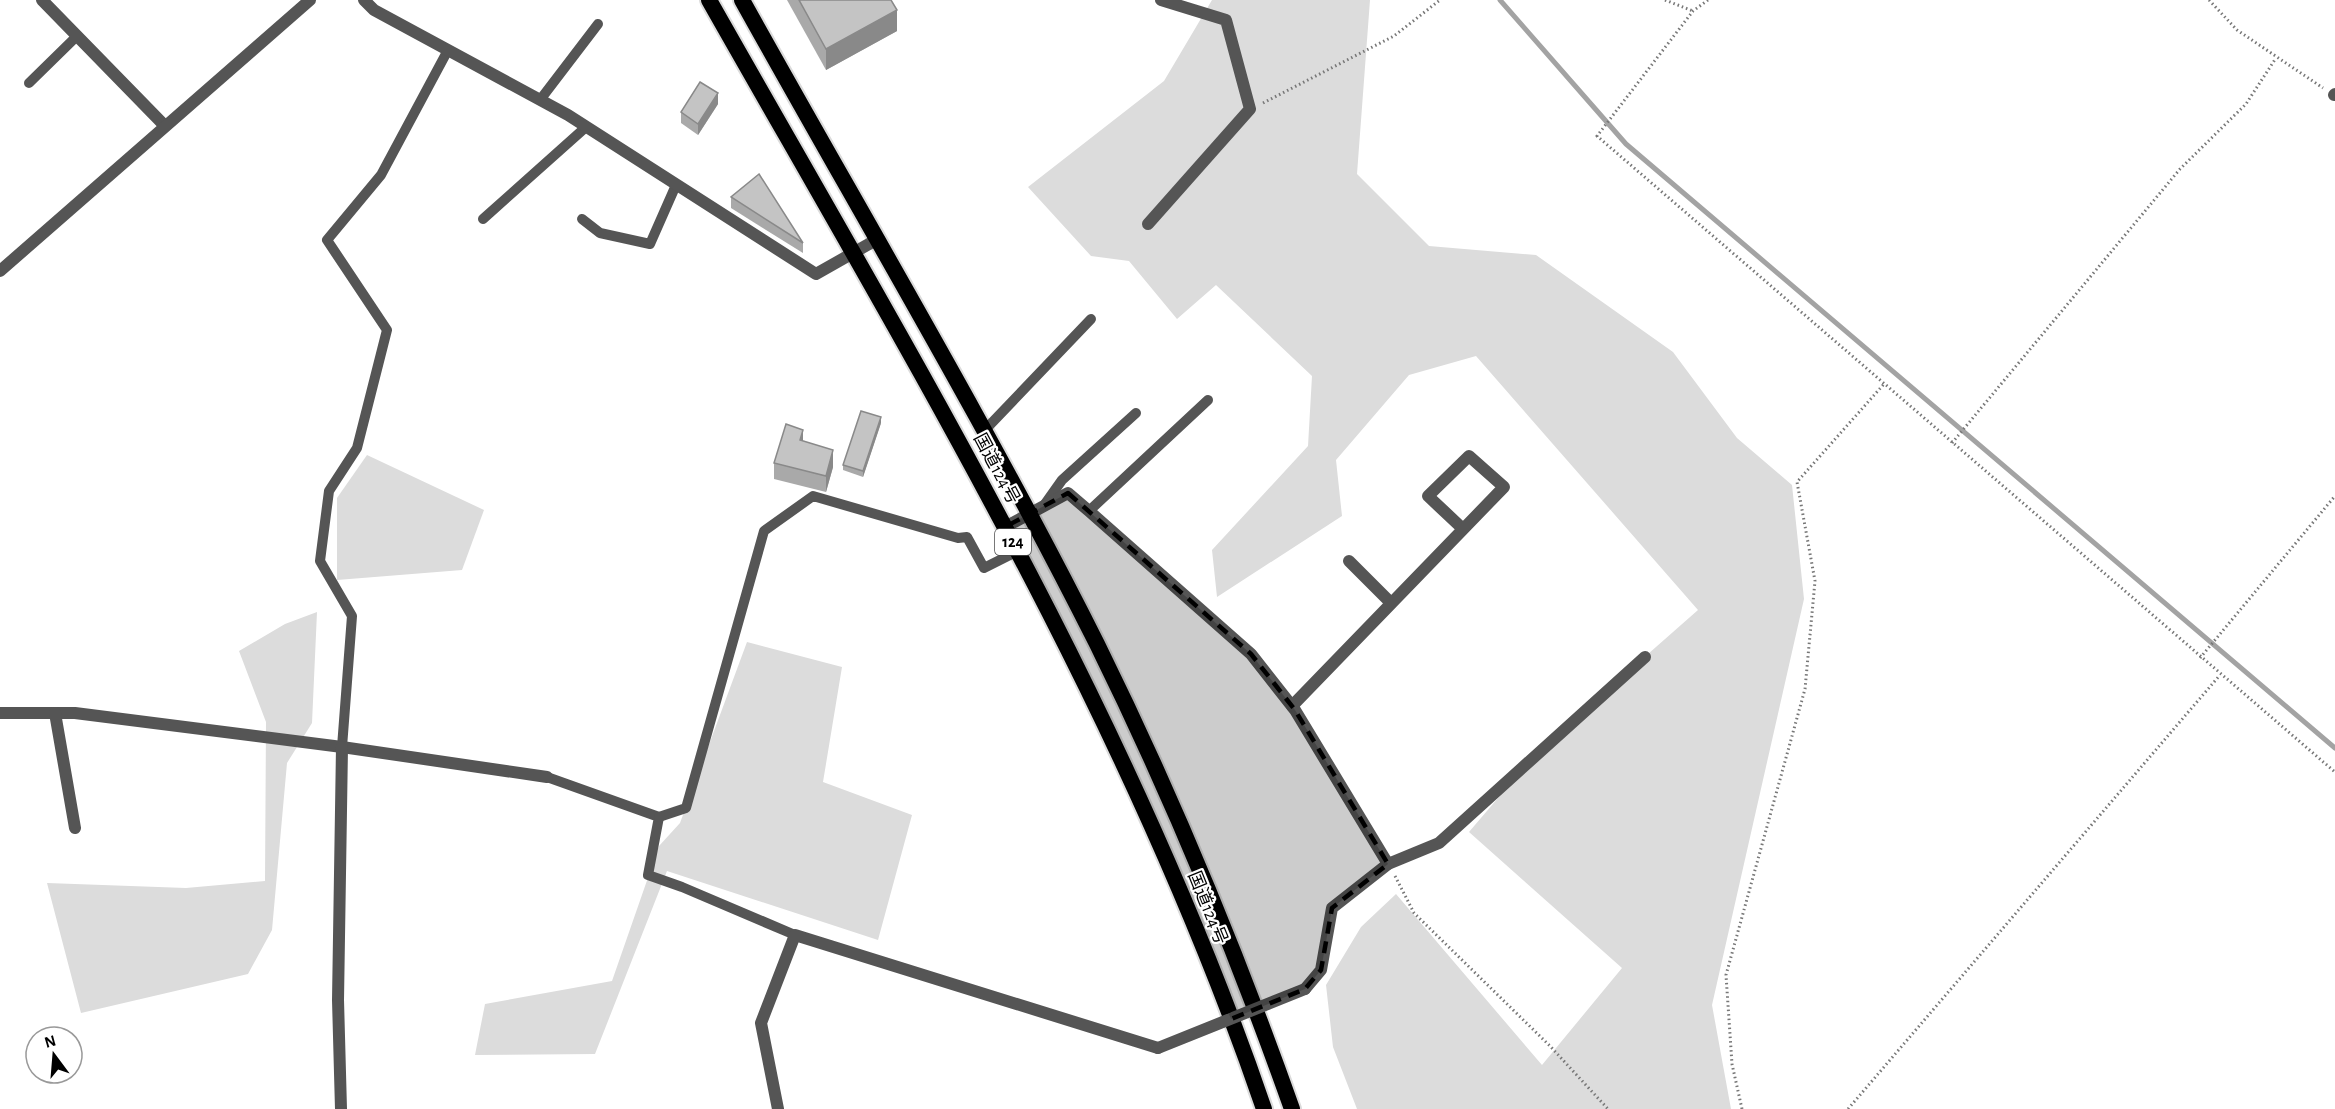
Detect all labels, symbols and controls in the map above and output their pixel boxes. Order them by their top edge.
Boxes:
street label: 国道124号 [970,430,1024,507]
road number: 124 [995,529,1031,555]
street label: 国道124号 [1184,868,1232,947]
north arrow [24,1025,84,1085]
text: N [43,1032,58,1051]

